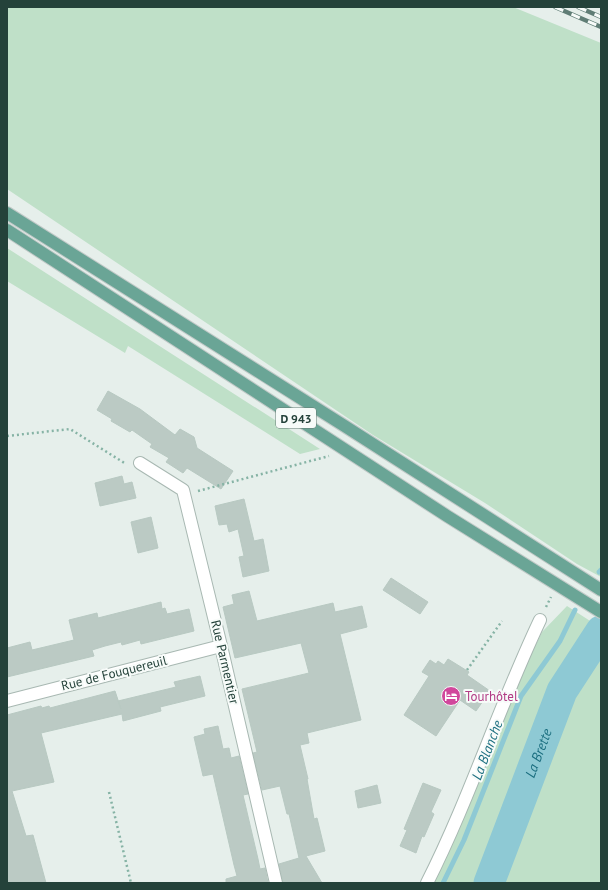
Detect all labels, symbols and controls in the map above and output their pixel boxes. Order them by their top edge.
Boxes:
road number: D 943 [276,408,316,428]
street label: Rue Parmentier [207,618,243,706]
street label: Rue de Fouquereuil [59,652,169,694]
hotel icon: Tourhôtel [440,685,462,707]
place label: Tourhôtel [465,688,518,705]
water label: La Blanche [467,717,507,782]
water label: La Brette [521,725,556,780]

